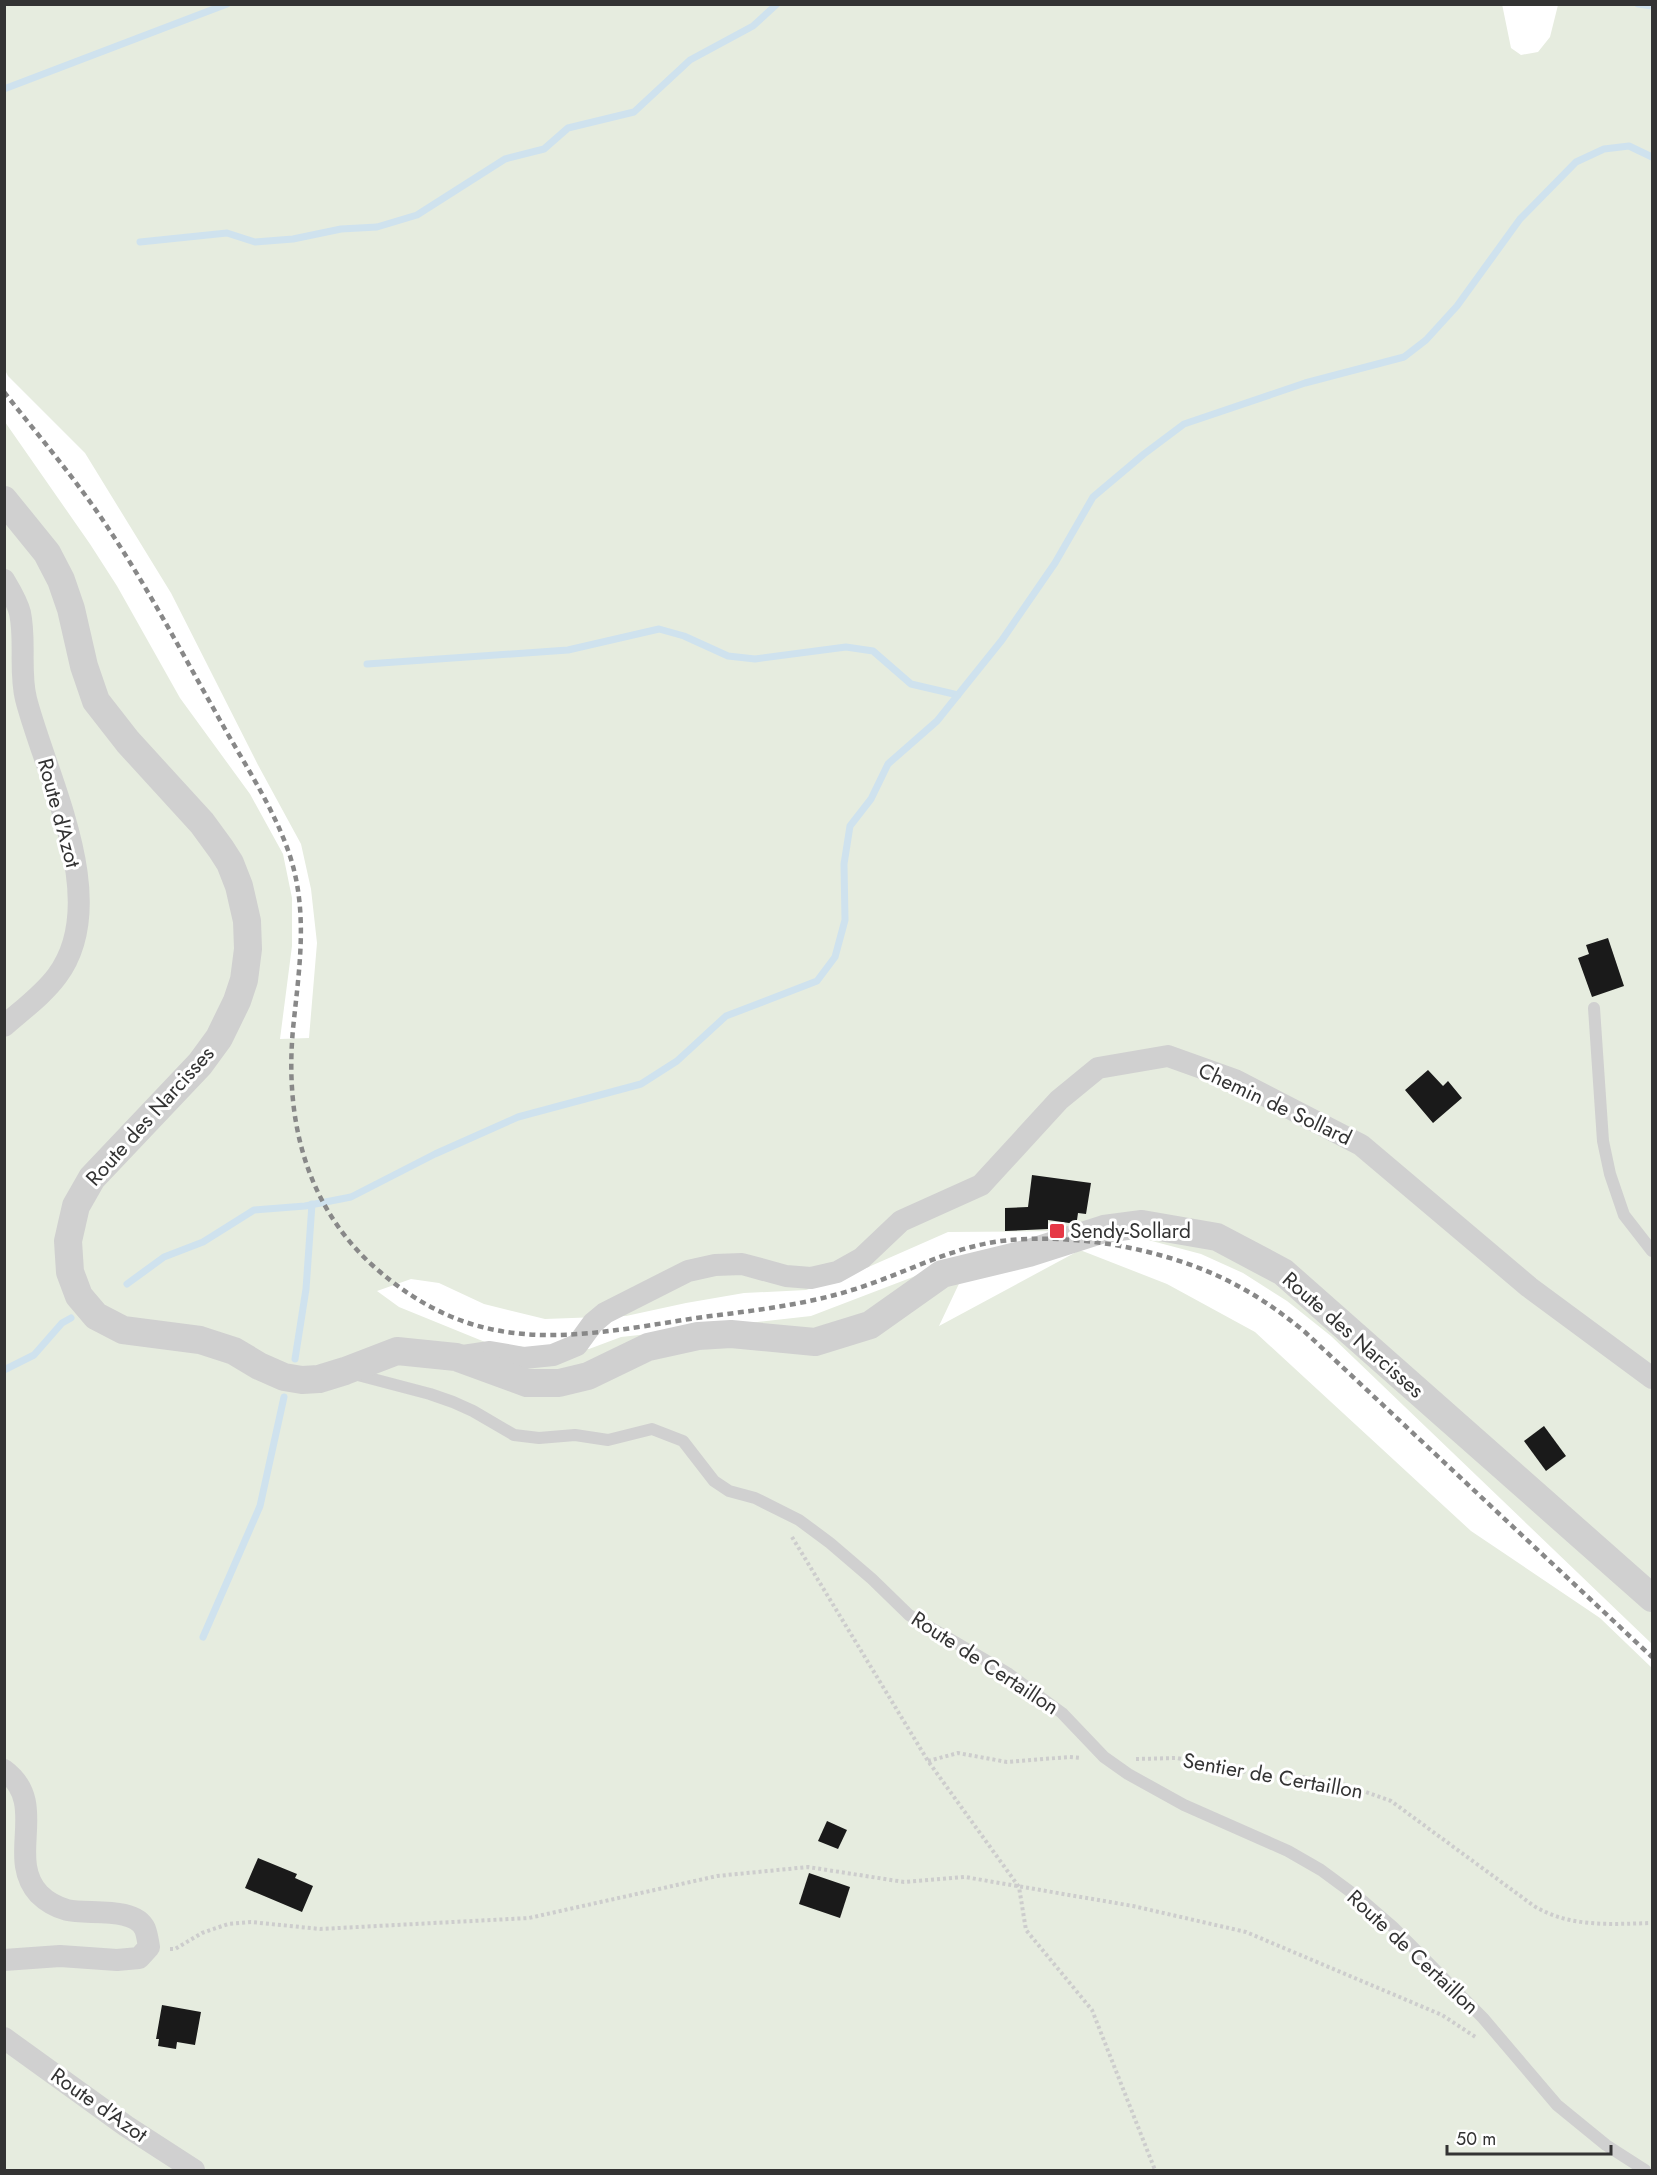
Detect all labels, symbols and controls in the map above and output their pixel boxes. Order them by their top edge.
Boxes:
street label: Route d'Azot [30,755,88,871]
street label: Route des Narcisses [79,1039,221,1193]
street label: Chemin de Sollard [1193,1055,1357,1153]
place label: Sendy-Sollard [1070,1216,1191,1246]
marker: Sendy-Sollard [1048,1222,1066,1240]
street label: Route des Narcisses [1276,1265,1430,1405]
street label: Route de Certaillon [905,1604,1065,1722]
street label: Sentier de Certaillon [1181,1745,1365,1807]
street label: Route de Certaillon [1340,1883,1486,2021]
street label: Route d'Azot [45,2061,153,2149]
scale bar [1447,2118,1610,2156]
text: 50 m [1456,2126,1496,2152]

